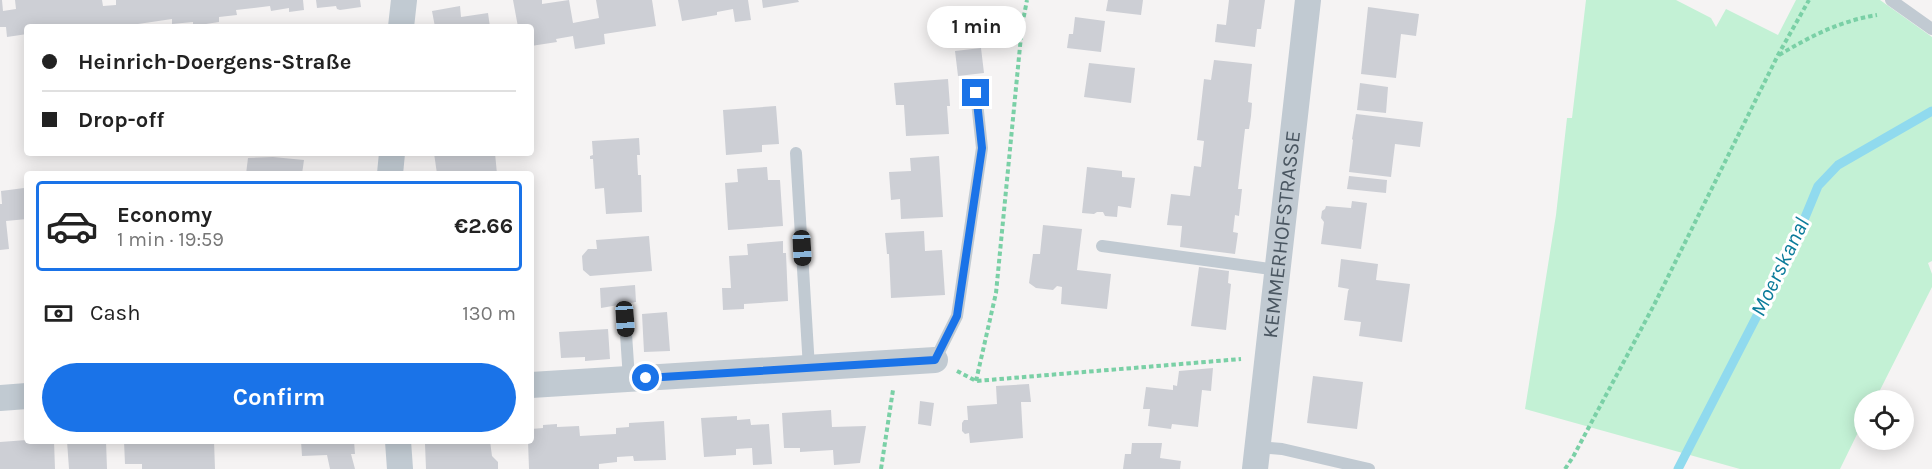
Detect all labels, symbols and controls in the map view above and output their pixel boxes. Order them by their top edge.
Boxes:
callout: 1 min [926,6,1026,48]
text: 1 min [951,15,1002,38]
text: Heinrich-Doergens-Straße [78,49,351,75]
route end [962,79,989,106]
text: Drop-off [78,107,164,133]
street label: KEMMERHOFSTRASSE [1258,129,1305,340]
icon: car [45,199,99,253]
text: Economy [117,202,212,228]
text: €2.66 [454,213,513,239]
water label: Moerskanal [1745,213,1815,321]
text: 1 min · 19:59 [117,228,224,251]
car [792,230,812,266]
icon: cash [42,297,75,330]
text: Cash [90,300,140,326]
car [615,300,635,338]
text: 130 m [462,302,516,325]
button: Confirm [42,363,516,432]
route start [632,364,659,391]
map controls [1854,390,1914,450]
button: locate [1854,390,1914,450]

